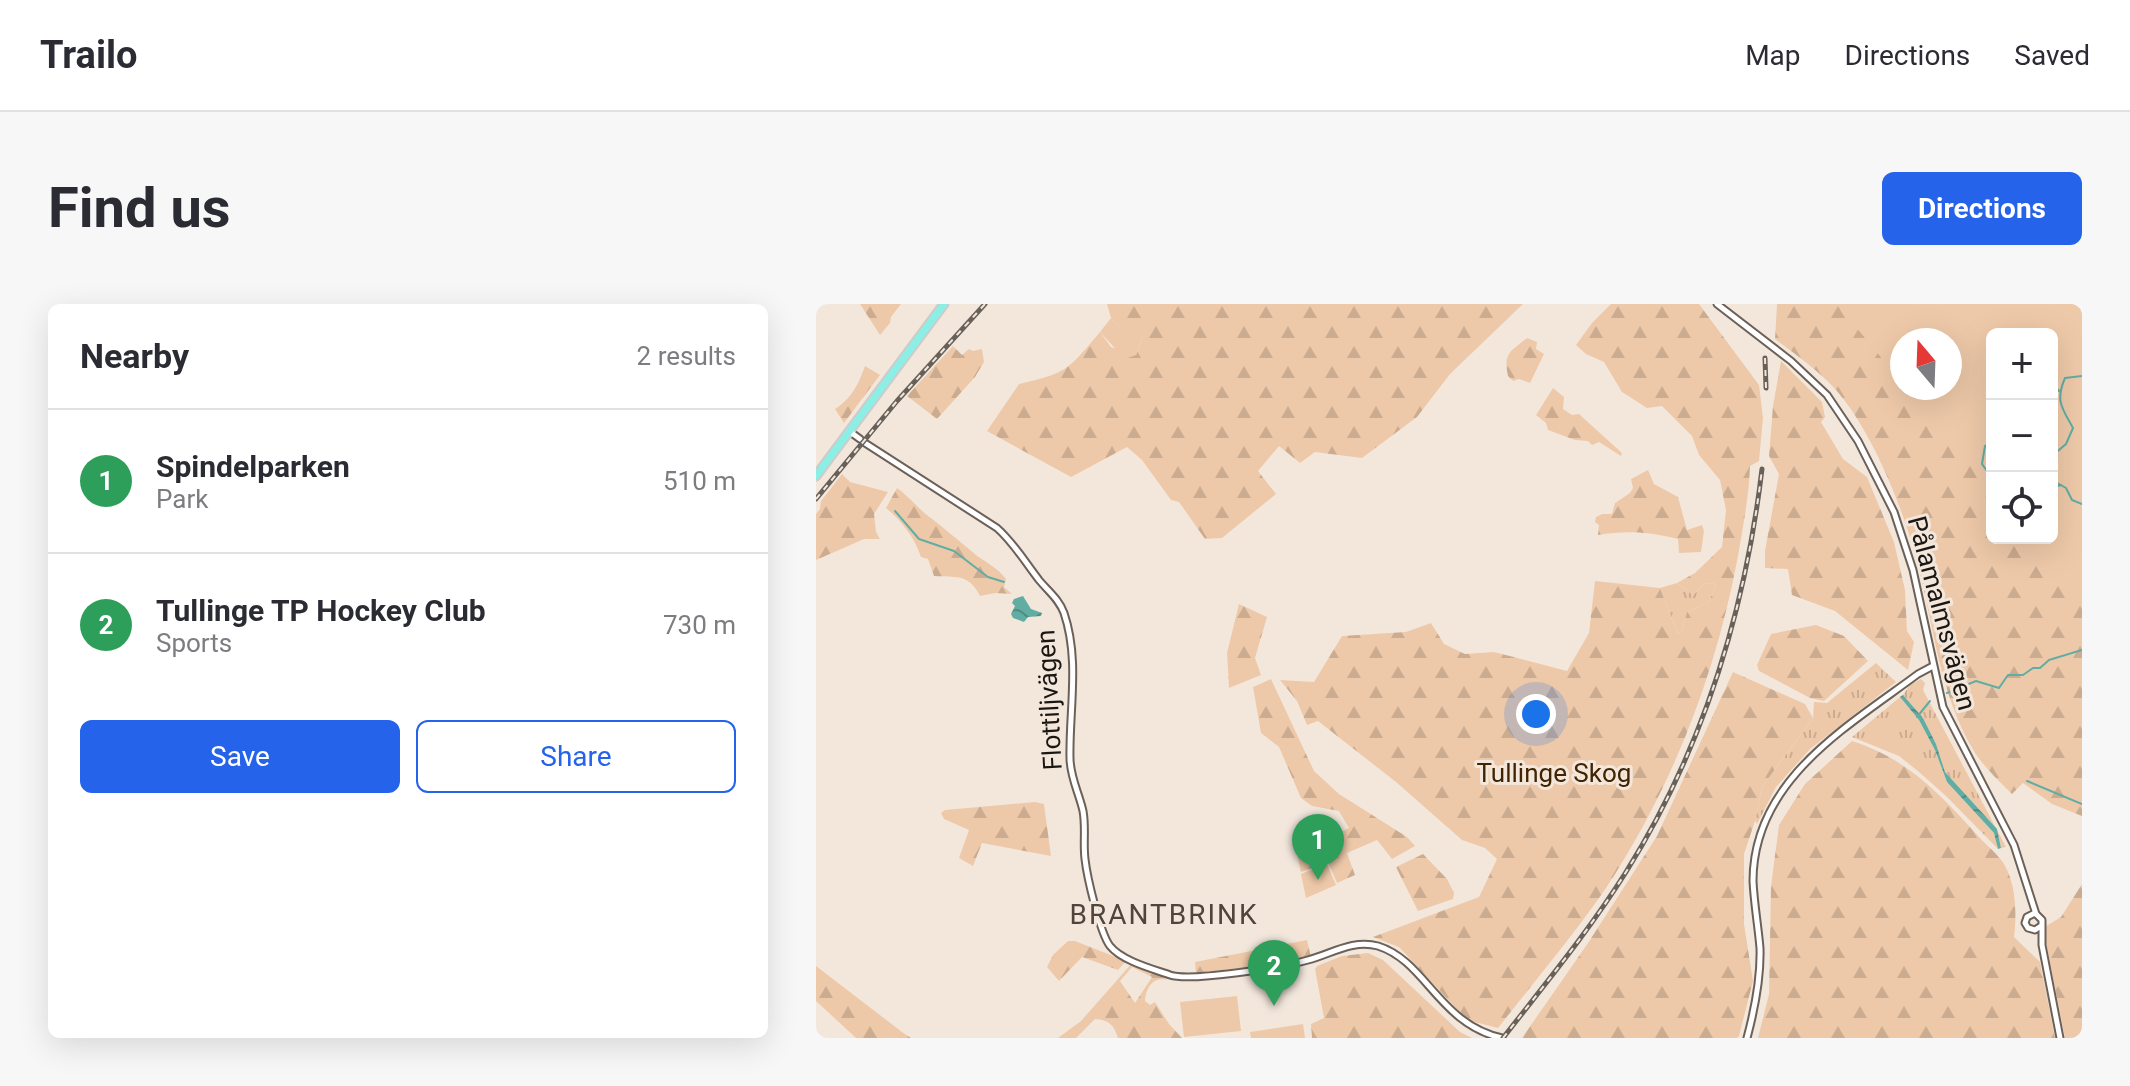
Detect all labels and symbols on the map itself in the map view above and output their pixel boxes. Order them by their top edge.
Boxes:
north arrow [1890,328,1962,400]
street label: Pålamalmsvägen [1902,513,1982,713]
street label: Flottiljvägen [1030,629,1068,771]
your location [1516,694,1556,734]
park label: Tullinge Skog [1477,758,1631,788]
pin: 1 [1292,814,1344,880]
district label: BRANTBRINK [1069,898,1259,931]
pin: 2 [1248,940,1300,1006]

